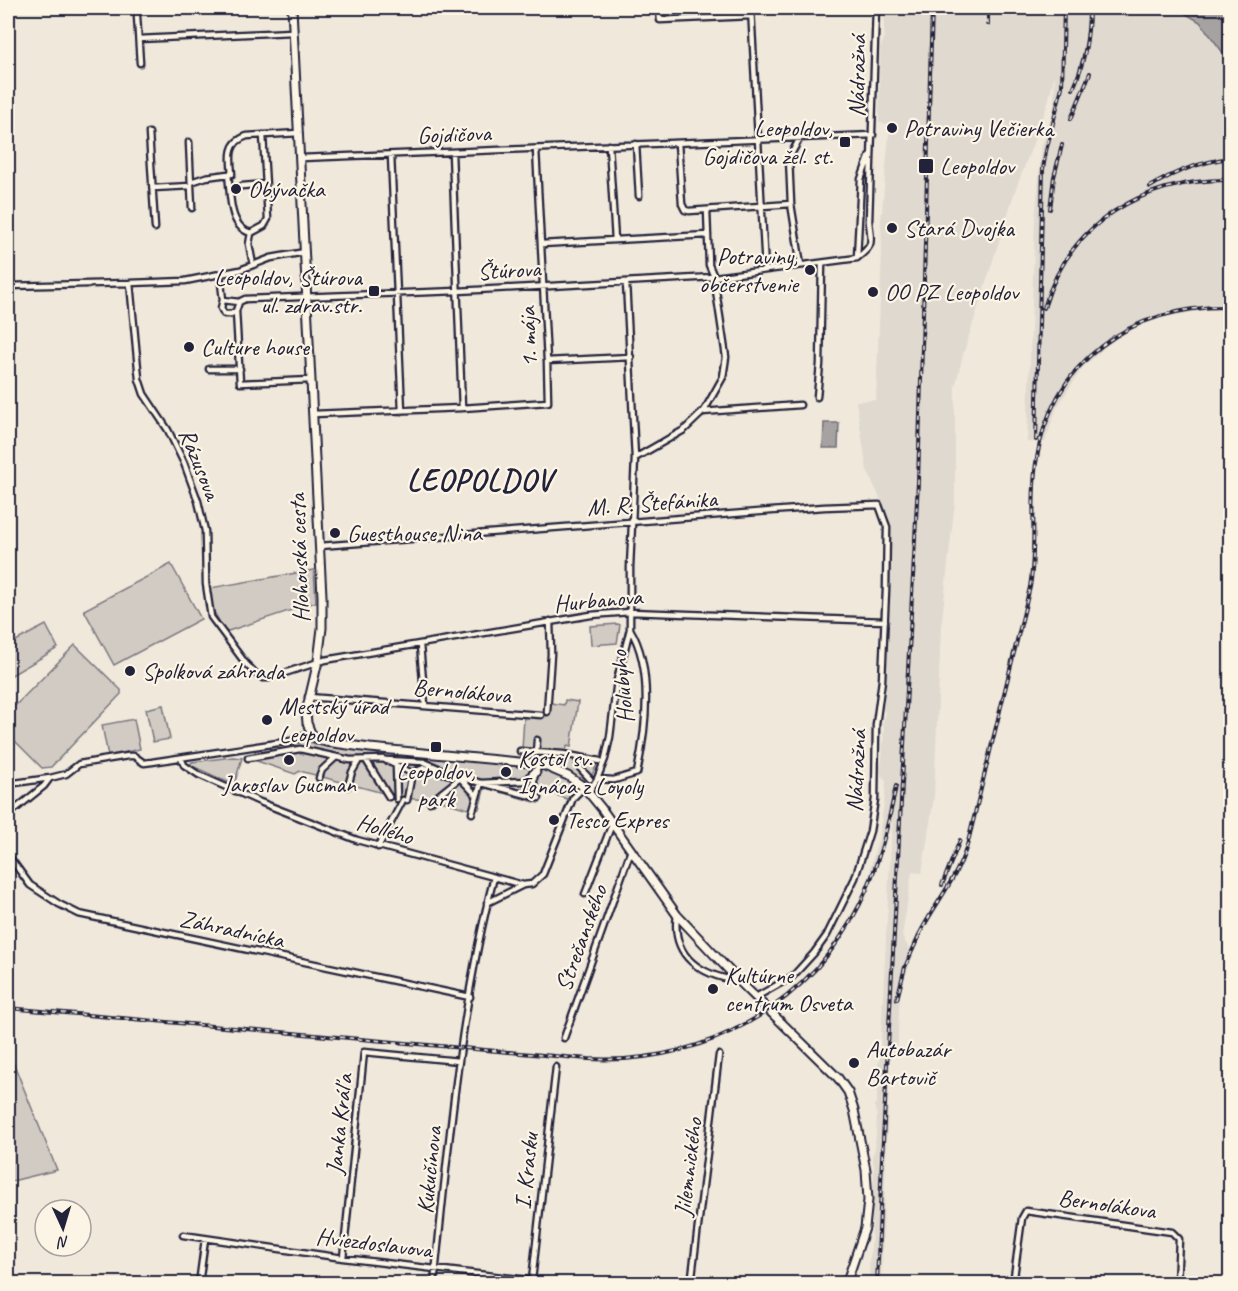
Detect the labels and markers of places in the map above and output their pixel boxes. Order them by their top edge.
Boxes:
place label: Leopoldov, Gojdičova žel. st. [703,113,833,171]
place label: Potraviny Večierka [904,113,1055,143]
marker: Potraviny Večierka [885,121,899,135]
marker: Leopoldov, Gojdičova žel. st. [838,135,852,149]
place label: Leopoldov [940,151,1016,181]
marker: Leopoldov [917,157,935,175]
place label: Obývačka [248,174,326,204]
marker: Obývačka [229,182,243,196]
place label: Stará Dvojka [904,213,1015,243]
marker: Stará Dvojka [885,221,899,235]
place label: Potraviny, občerstvenie [699,241,800,299]
place label: Leopoldov, Štúrova ul. zdrav.str. [214,262,363,320]
marker: Potraviny, občerstvenie [803,263,817,277]
place label: OO PZ Leopoldov [885,277,1020,307]
marker: Leopoldov, Štúrova ul. zdrav.str. [367,284,381,298]
marker: OO PZ Leopoldov [866,285,880,299]
place label: Culture house [201,332,311,362]
marker: Culture house [182,340,196,354]
place label: Guesthouse Nina [347,518,483,548]
marker: Guesthouse Nina [328,526,342,540]
place label: Spolková záhrada [142,656,285,686]
marker: Spolková záhrada [123,664,137,678]
place label: Mestský úrad Leopoldov [279,691,392,749]
marker: Mestský úrad Leopoldov [260,713,274,727]
marker: Leopoldov, park [429,740,443,754]
place label: Kostol sv. Ignáca z Loyoly [518,743,645,801]
marker: Jaroslav Gucman [282,753,296,767]
place label: Leopoldov, park [397,756,475,814]
marker: Kostol sv. Ignáca z Loyoly [499,765,513,779]
place label: Jaroslav Gucman [221,769,357,799]
place label: Tesco Expres [566,805,670,835]
marker: Tesco Expres [547,813,561,827]
place label: Kultúrne centrum Osveta [725,960,854,1018]
marker: Kultúrne centrum Osveta [706,982,720,996]
place label: Autobazár Bartovič [866,1034,952,1092]
marker: Autobazár Bartovič [847,1056,861,1070]

